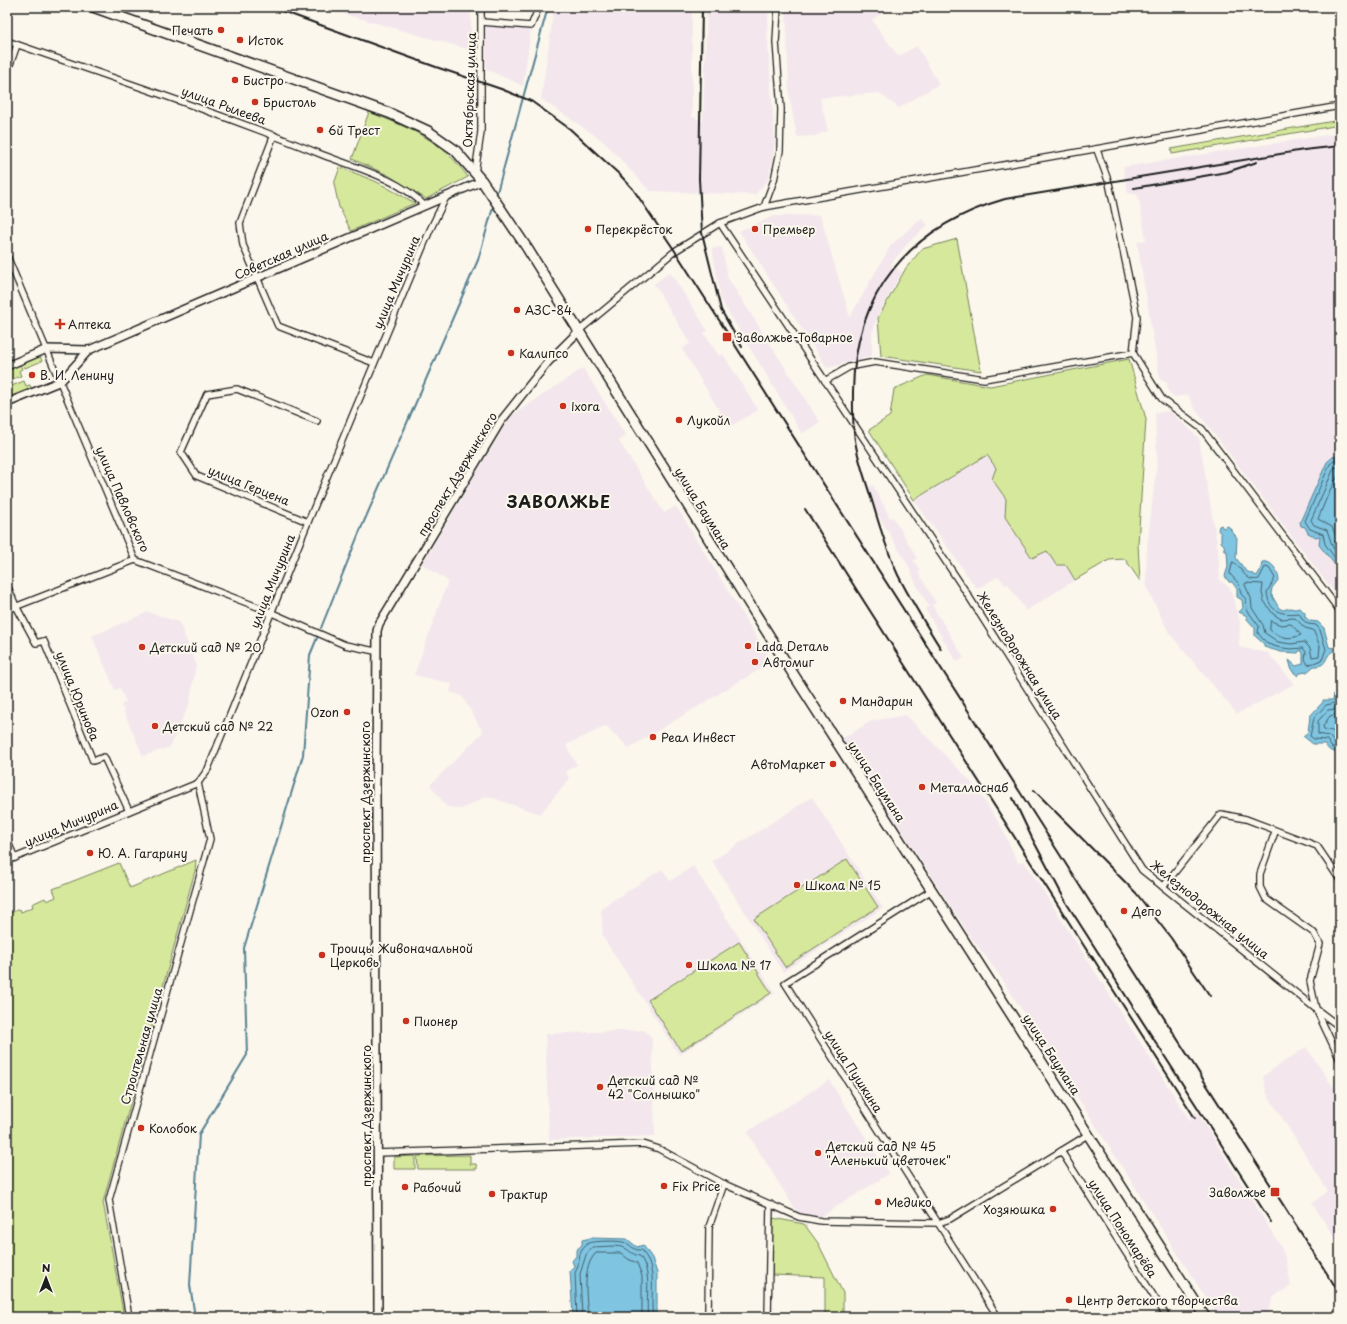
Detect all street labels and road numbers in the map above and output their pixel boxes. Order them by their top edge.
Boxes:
street label: Октябрьская улица [458,32,480,148]
street label: улица Рылеева [179,81,269,129]
street label: Советская улица [231,226,331,284]
street label: улица Мичурина [368,232,424,332]
street label: проспект Дзержинского [413,408,501,539]
street label: улица Павловского [92,443,155,555]
street label: улица Герцена [205,460,293,510]
street label: улица Баумана [671,464,736,553]
street label: улица Мичурина [245,531,299,631]
street label: Железнодорожная улица [973,587,1067,723]
street label: улица Юринова [52,648,104,744]
street label: проспект Дзержинского [356,721,374,863]
street label: улица Баумана [844,737,910,826]
street label: улица Мичурина [21,795,121,851]
street label: Железнодорожная улица [1147,855,1274,963]
street label: Строительная улица [116,985,166,1107]
street label: улица Баумана [1019,1010,1085,1099]
street label: улица Пушкина [821,1026,888,1116]
street label: проспект Дзержинского [357,1045,375,1187]
street label: улица Пономарёва [1084,1175,1162,1281]

